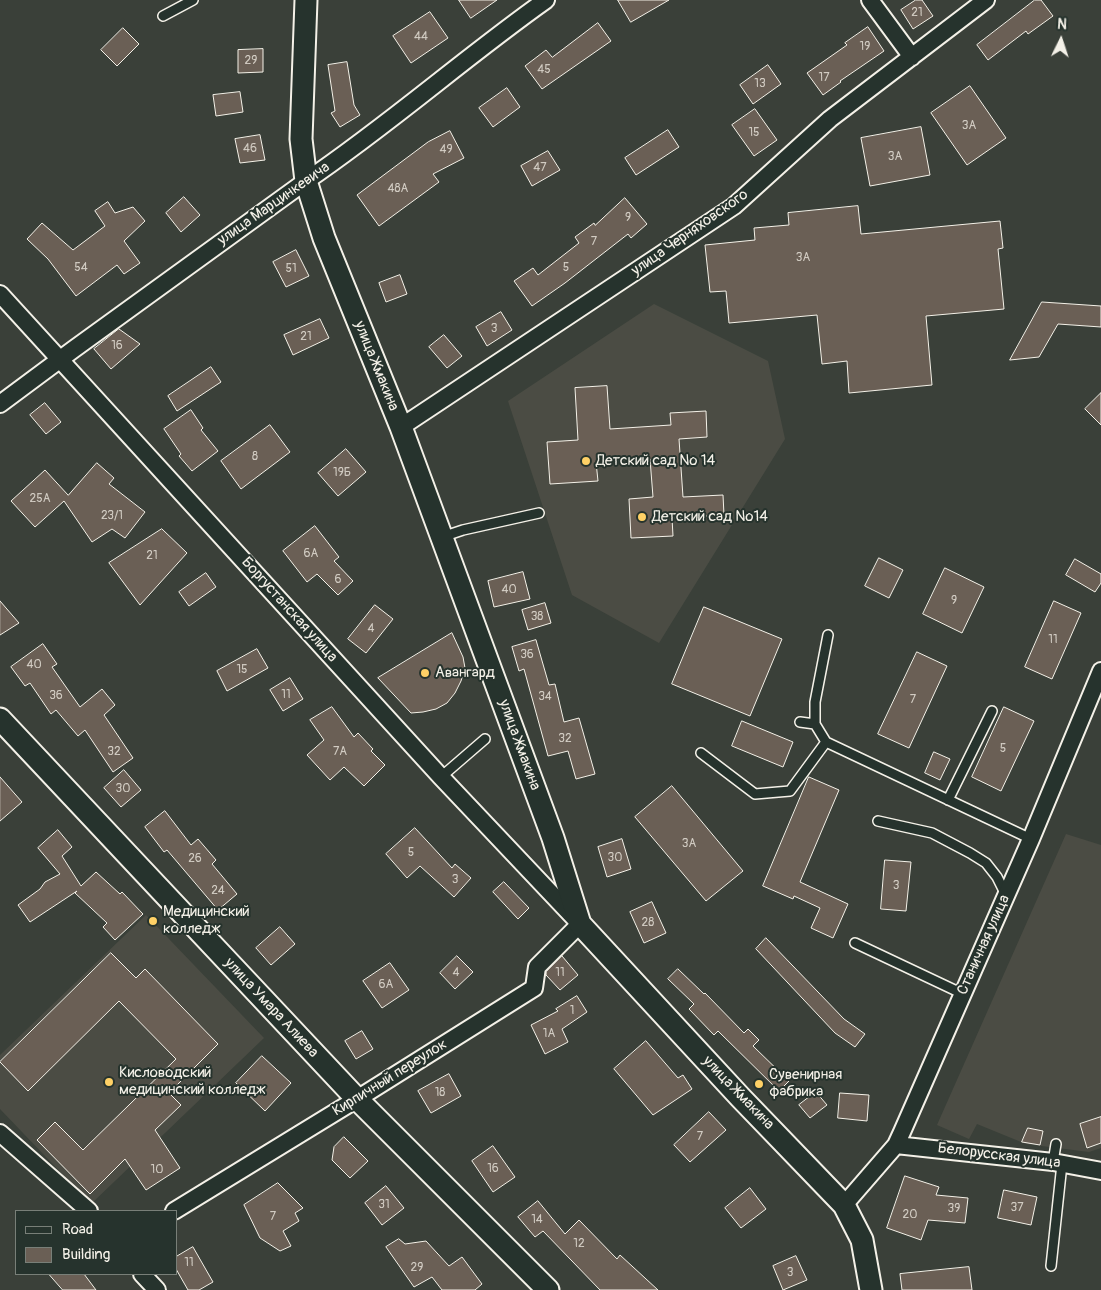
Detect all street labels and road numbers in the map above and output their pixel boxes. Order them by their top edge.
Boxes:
street label: улица Марцинкевича [214,159,334,249]
street label: улица Черняховского [628,186,752,280]
street label: улица Жмакина [350,318,402,414]
street label: Боргустанская улица [237,554,341,666]
street label: улица Жмакина [494,697,544,793]
street label: Станичная улица [954,892,1014,998]
street label: улица Умара Алиева [220,954,322,1062]
street label: Кирпичный переулок [329,1036,451,1120]
street label: улица Жмакина [698,1052,778,1134]
street label: Белорусская улица [937,1140,1061,1172]

